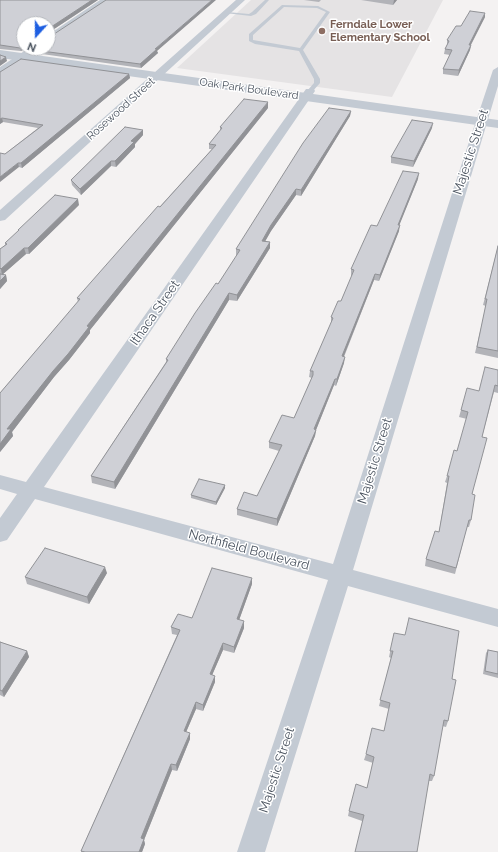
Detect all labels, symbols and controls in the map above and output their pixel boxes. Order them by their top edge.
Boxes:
north arrow [16,16,56,56]
place label: Ferndale Lower Elementary School [330,18,430,44]
marker: Ferndale Lower Elementary School [317,26,327,36]
text: N [26,39,38,54]
street label: Rosewood Street [84,75,158,143]
street label: Oak Park Boulevard [199,75,299,103]
street label: Majestic Street [450,107,492,197]
street label: Ithaca Street [127,277,183,349]
street label: Majestic Street [355,416,395,506]
street label: Northfield Boulevard [187,526,311,574]
street label: Majestic Street [256,725,298,815]

